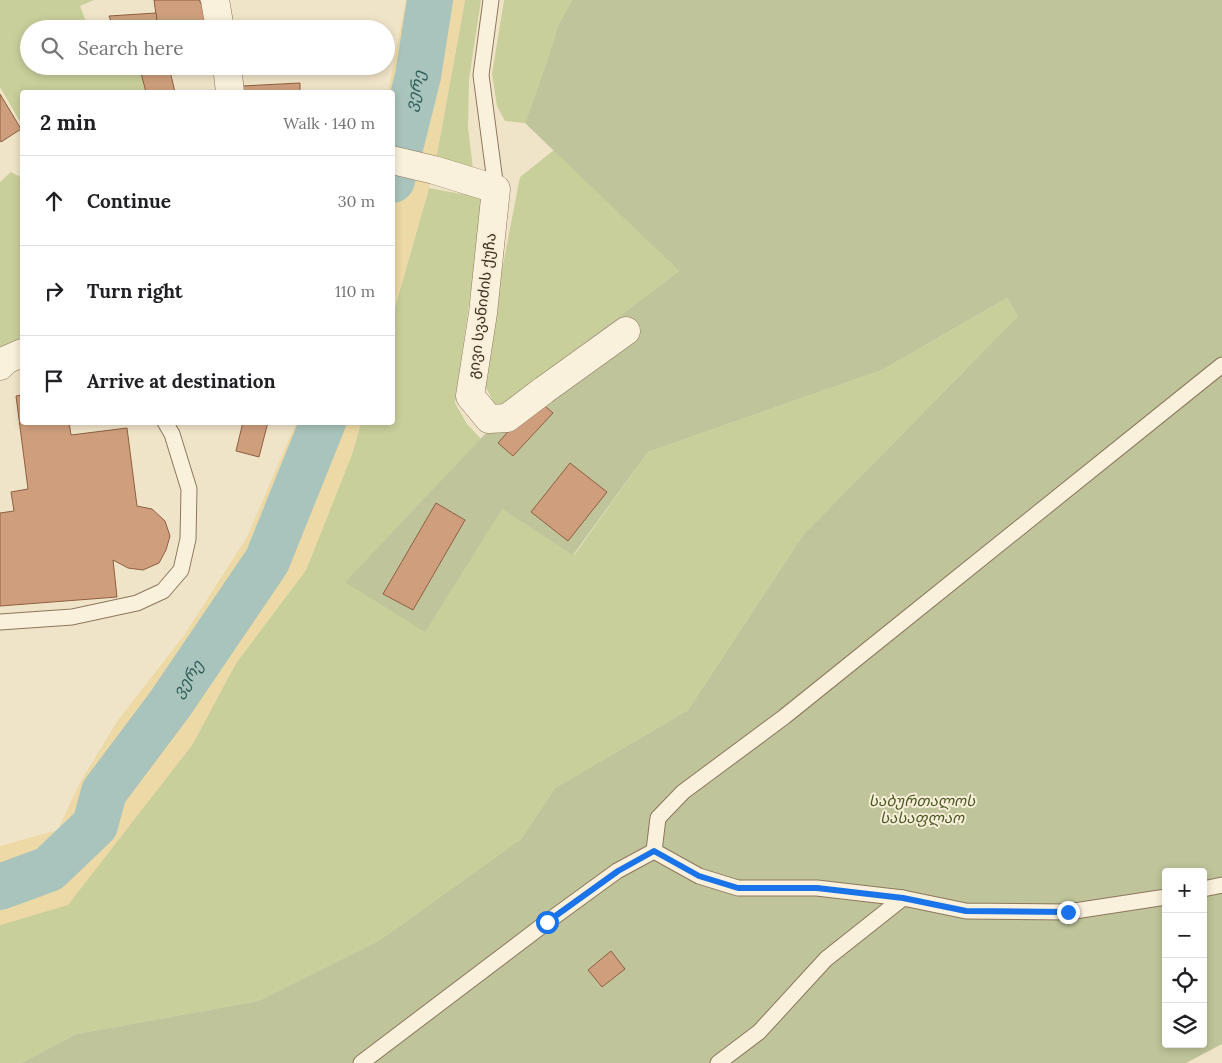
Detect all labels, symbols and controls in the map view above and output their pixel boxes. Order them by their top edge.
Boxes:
search box [20,20,395,75]
icon: search [38,34,66,62]
text: Search here [78,36,184,60]
water label: ვერე [400,69,429,113]
text: 2 min [40,109,96,136]
text: Walk · 140 m [283,113,375,133]
icon: ahead [40,187,68,215]
text: Continue [87,189,171,213]
text: 30 m [338,191,375,211]
street label: გივი სვანიძის ქუჩა [463,232,500,380]
icon: right [40,277,68,305]
text: Turn right [87,279,183,303]
text: 110 m [335,281,375,301]
icon: arrive [40,367,68,395]
text: Arrive at destination [87,369,276,393]
water label: ვერე [168,655,207,701]
park label: საბურთალოს სასაფლაო [869,791,976,827]
map controls [1162,868,1207,1048]
button: + [1162,868,1207,913]
route end [1057,901,1080,924]
route start [536,911,559,934]
button: − [1162,913,1207,958]
button: locate [1162,958,1207,1003]
button: layers [1162,1003,1207,1048]

